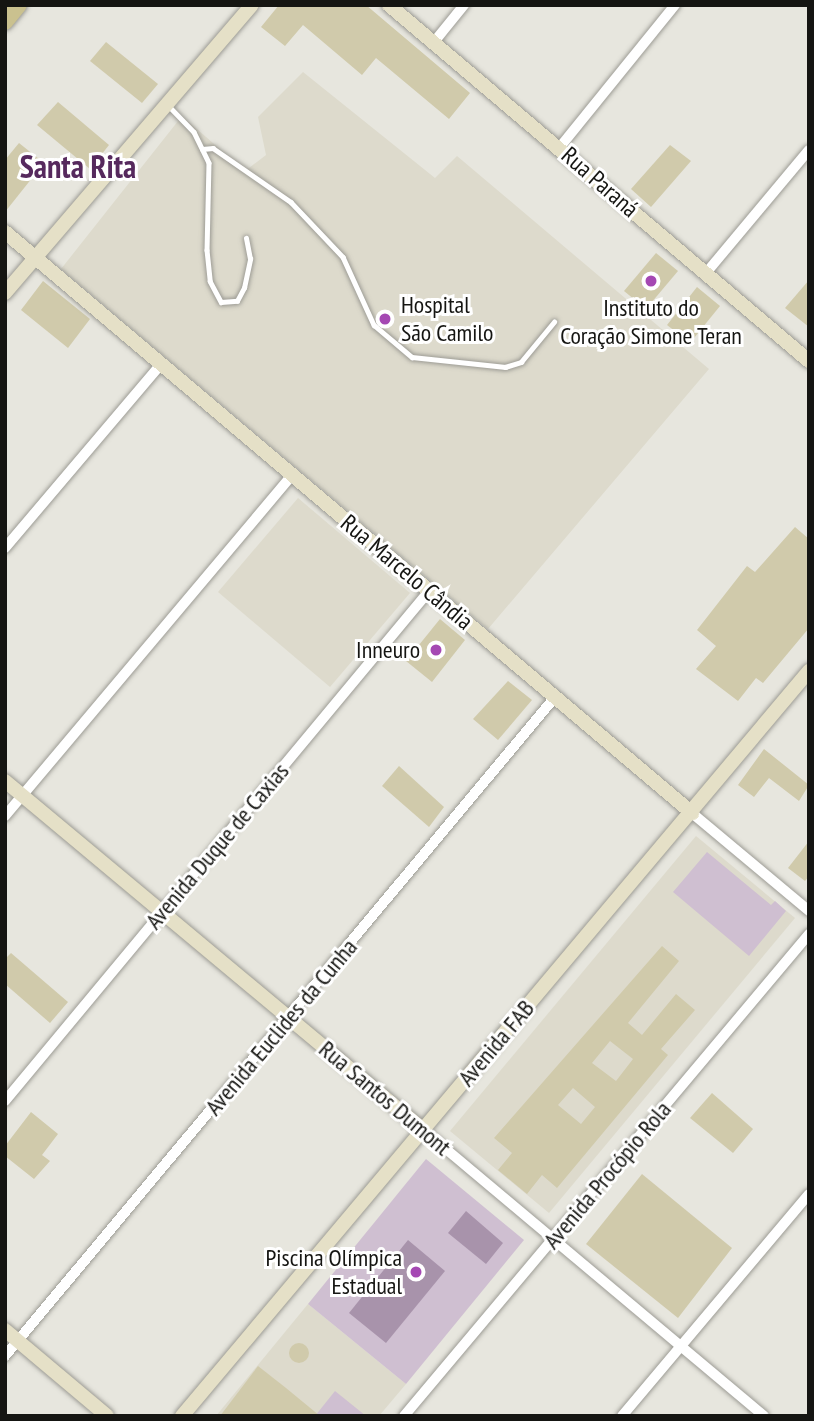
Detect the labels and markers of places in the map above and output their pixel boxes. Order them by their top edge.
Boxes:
marker: Instituto do Coração Simone Teran [641,271,661,291]
place label: Hospital São Camilo [401,291,493,347]
place label: Instituto do Coração Simone Teran [560,294,742,350]
marker: Hospital São Camilo [375,309,395,329]
place label: Inneuro [356,636,420,664]
marker: Inneuro [426,640,446,660]
place label: Piscina Olímpica Estadual [265,1244,402,1300]
marker: Piscina Olímpica Estadual [408,1264,424,1280]

